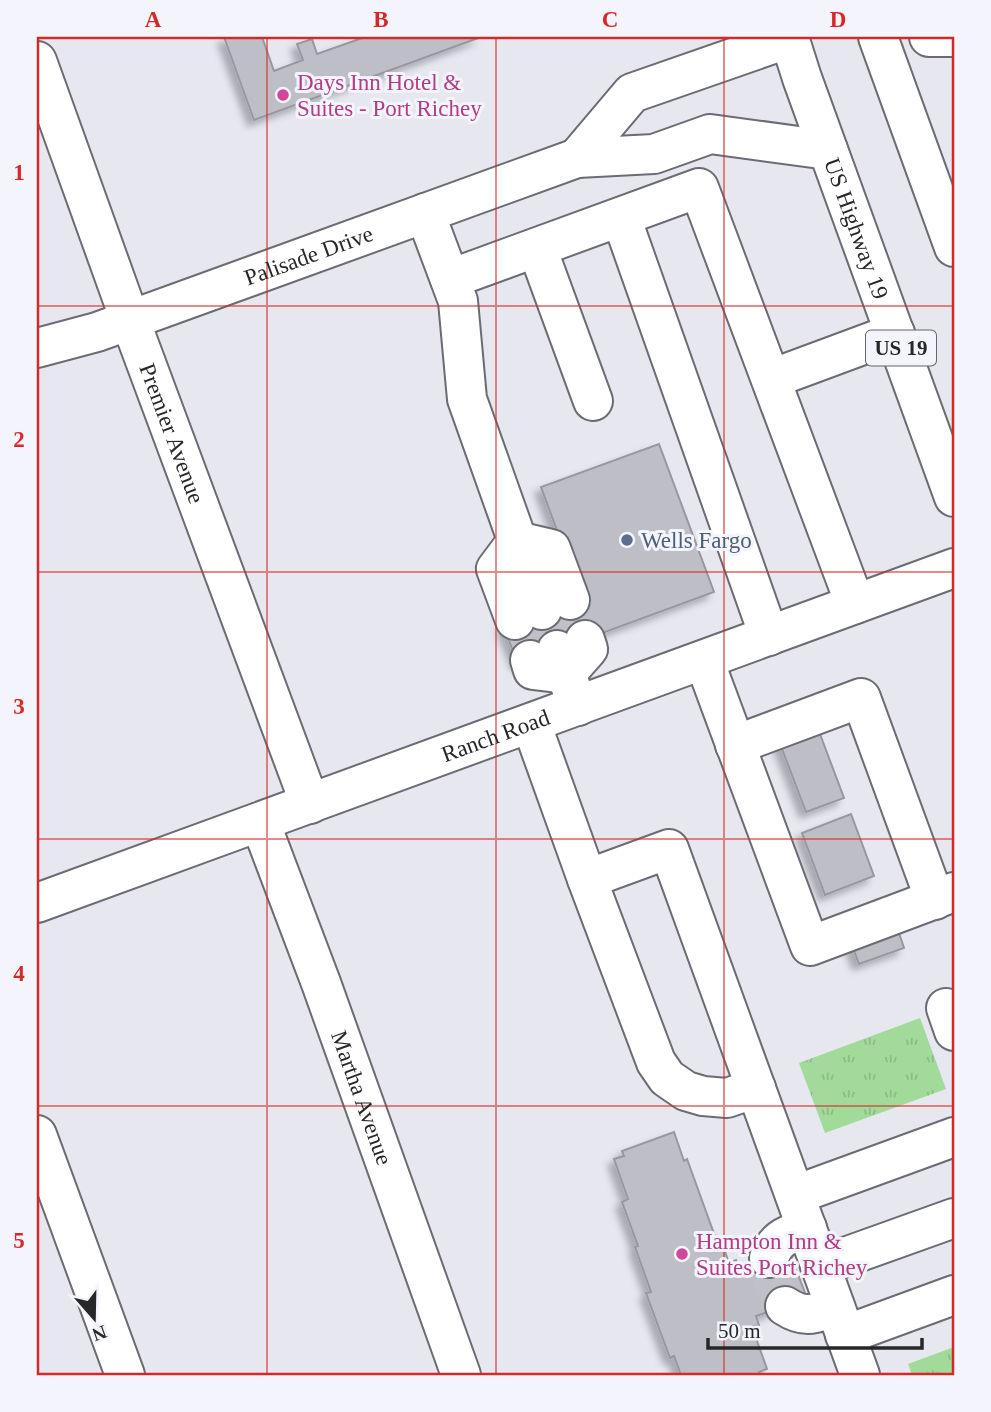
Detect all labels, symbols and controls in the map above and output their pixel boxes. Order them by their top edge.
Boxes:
text: A [145,7,162,32]
text: B [373,7,389,32]
text: C [602,7,618,32]
text: D [830,7,846,32]
place label: Days Inn Hotel & Suites - Port Richey [297,70,482,121]
marker: Days Inn Hotel & Suites - Port Richey [275,87,291,103]
street label: US Highway 19 [820,154,894,302]
text: 1 [13,160,25,185]
street label: Palisade Drive [241,221,376,290]
road number: US 19 [866,330,936,366]
street label: Premier Avenue [135,360,209,507]
text: 2 [13,427,25,452]
place label: Wells Fargo [641,528,752,553]
marker: Wells Fargo [619,532,635,548]
text: 3 [13,694,25,719]
street label: Ranch Road [438,704,553,767]
text: 4 [13,961,25,986]
street label: Martha Avenue [327,1027,397,1168]
text: 5 [13,1228,25,1253]
place label: Hampton Inn & Suites Port Richey [696,1229,868,1280]
marker: Hampton Inn & Suites Port Richey [674,1246,690,1262]
north arrow [60,1282,130,1352]
scale bar [708,1307,921,1351]
text: 50 m [718,1319,761,1343]
text: N [89,1321,110,1346]

